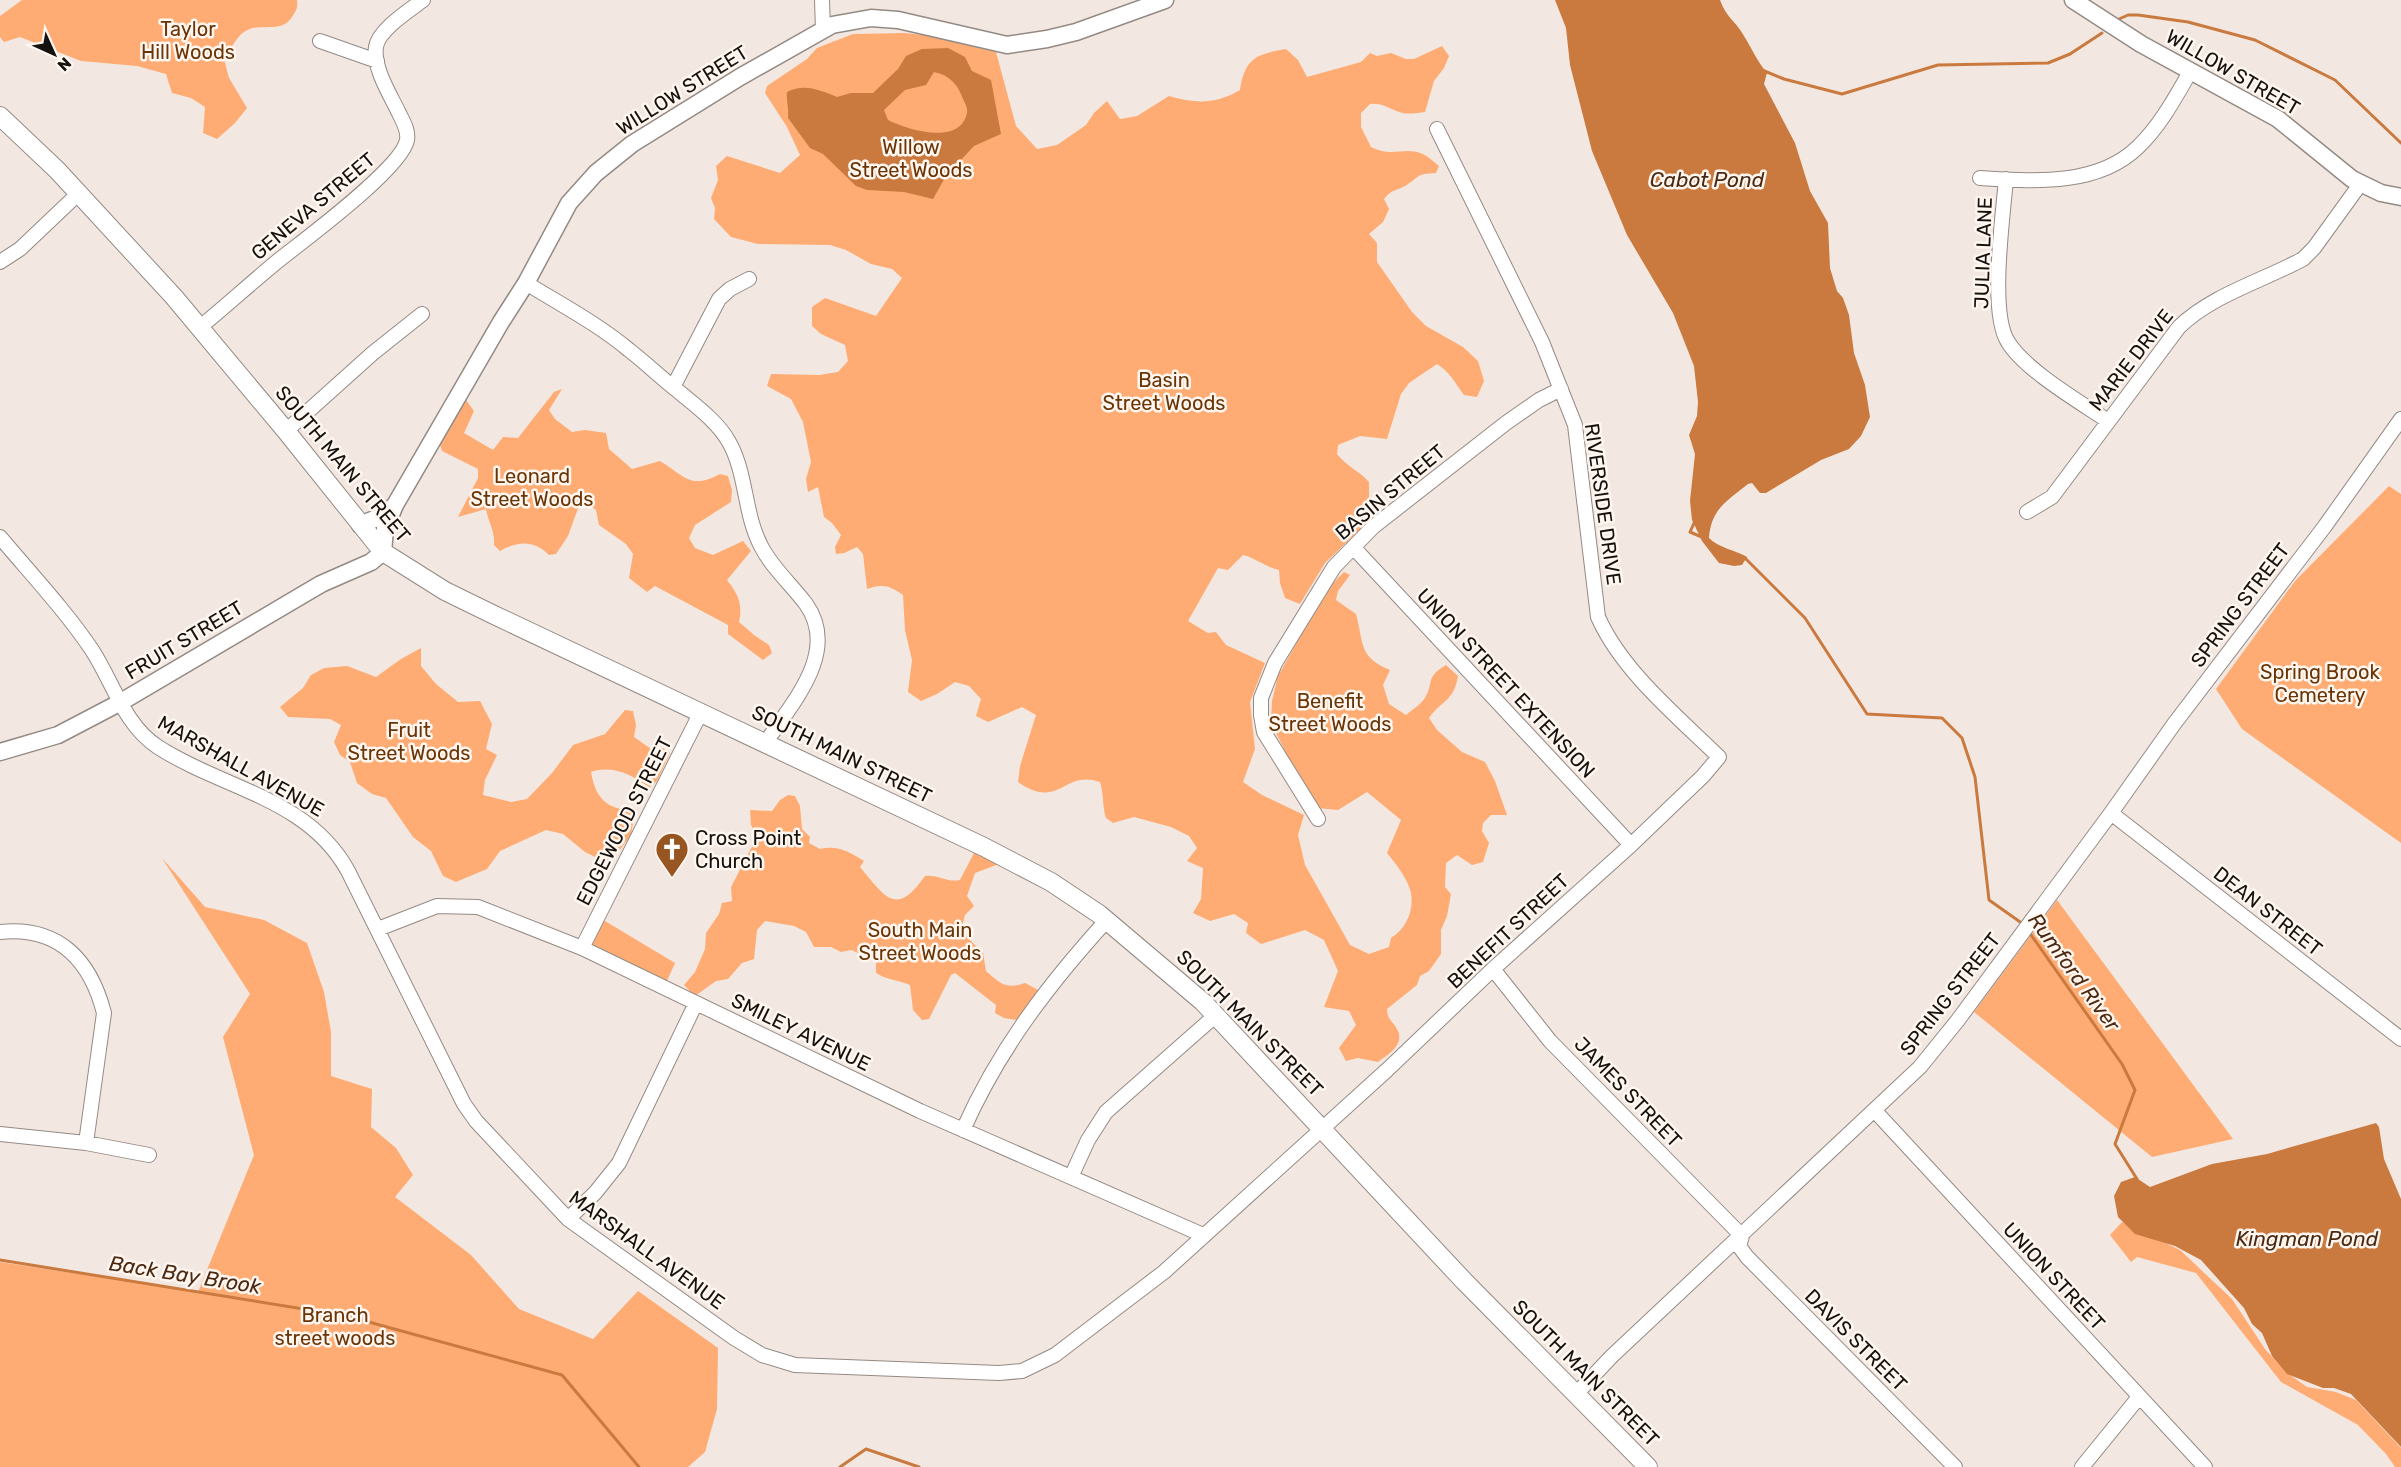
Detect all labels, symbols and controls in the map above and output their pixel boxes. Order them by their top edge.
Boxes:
park label: Taylor Hill Woods [141,17,235,64]
north arrow [24,24,84,84]
street label: WILLOW STREET [2162,24,2305,120]
street label: WILLOW STREET [612,40,753,140]
text: N [53,53,75,75]
park label: Willow Street Woods [849,135,973,182]
street label: GENEVA STREET [246,147,380,265]
water label: Cabot Pond [1650,167,1765,192]
street label: JULIA LANE [1969,197,1997,309]
street label: MARIE DRIVE [2084,304,2178,416]
park label: Basin Street Woods [1102,368,1226,415]
street label: SOUTH MAIN STREET [270,381,416,548]
street label: RIVERSIDE DRIVE [1580,422,1626,586]
street label: BASIN STREET [1330,439,1450,545]
park label: Leonard Street Woods [470,464,594,511]
street label: SPRING STREET [2186,538,2295,672]
street label: UNION STREET EXTENSION [1412,583,1600,783]
street label: FRUIT STREET [121,595,248,685]
park label: Spring Brook Cemetery [2260,660,2381,707]
park label: Benefit Street Woods [1268,689,1392,736]
street label: SOUTH MAIN STREET [748,700,936,808]
street label: MARSHALL AVENUE [154,710,328,822]
park label: Fruit Street Woods [347,718,471,765]
street label: EDGEWOOD STREET [571,732,677,909]
place label: Cross Point Church [695,826,802,873]
church icon: Cross Point Church [654,831,690,878]
street label: DEAN STREET [2209,861,2327,961]
street label: BENEFIT STREET [1442,868,1574,993]
water label: Rumford River [2023,908,2126,1037]
park label: South Main Street Woods [858,918,982,965]
street label: SPRING STREET [1895,928,2006,1060]
street label: SOUTH MAIN STREET [1172,945,1328,1101]
street label: SMILEY AVENUE [728,988,874,1076]
street label: JAMES STREET [1569,1032,1687,1152]
street label: MARSHALL AVENUE [564,1185,730,1315]
street label: UNION STREET [1998,1217,2110,1335]
water label: Kingman Pond [2236,1226,2379,1251]
water label: Back Bay Brook [107,1250,264,1299]
street label: DAVIS STREET [1800,1284,1912,1396]
street label: SOUTH MAIN STREET [1508,1295,1664,1451]
park label: Branch street woods [275,1303,395,1350]

